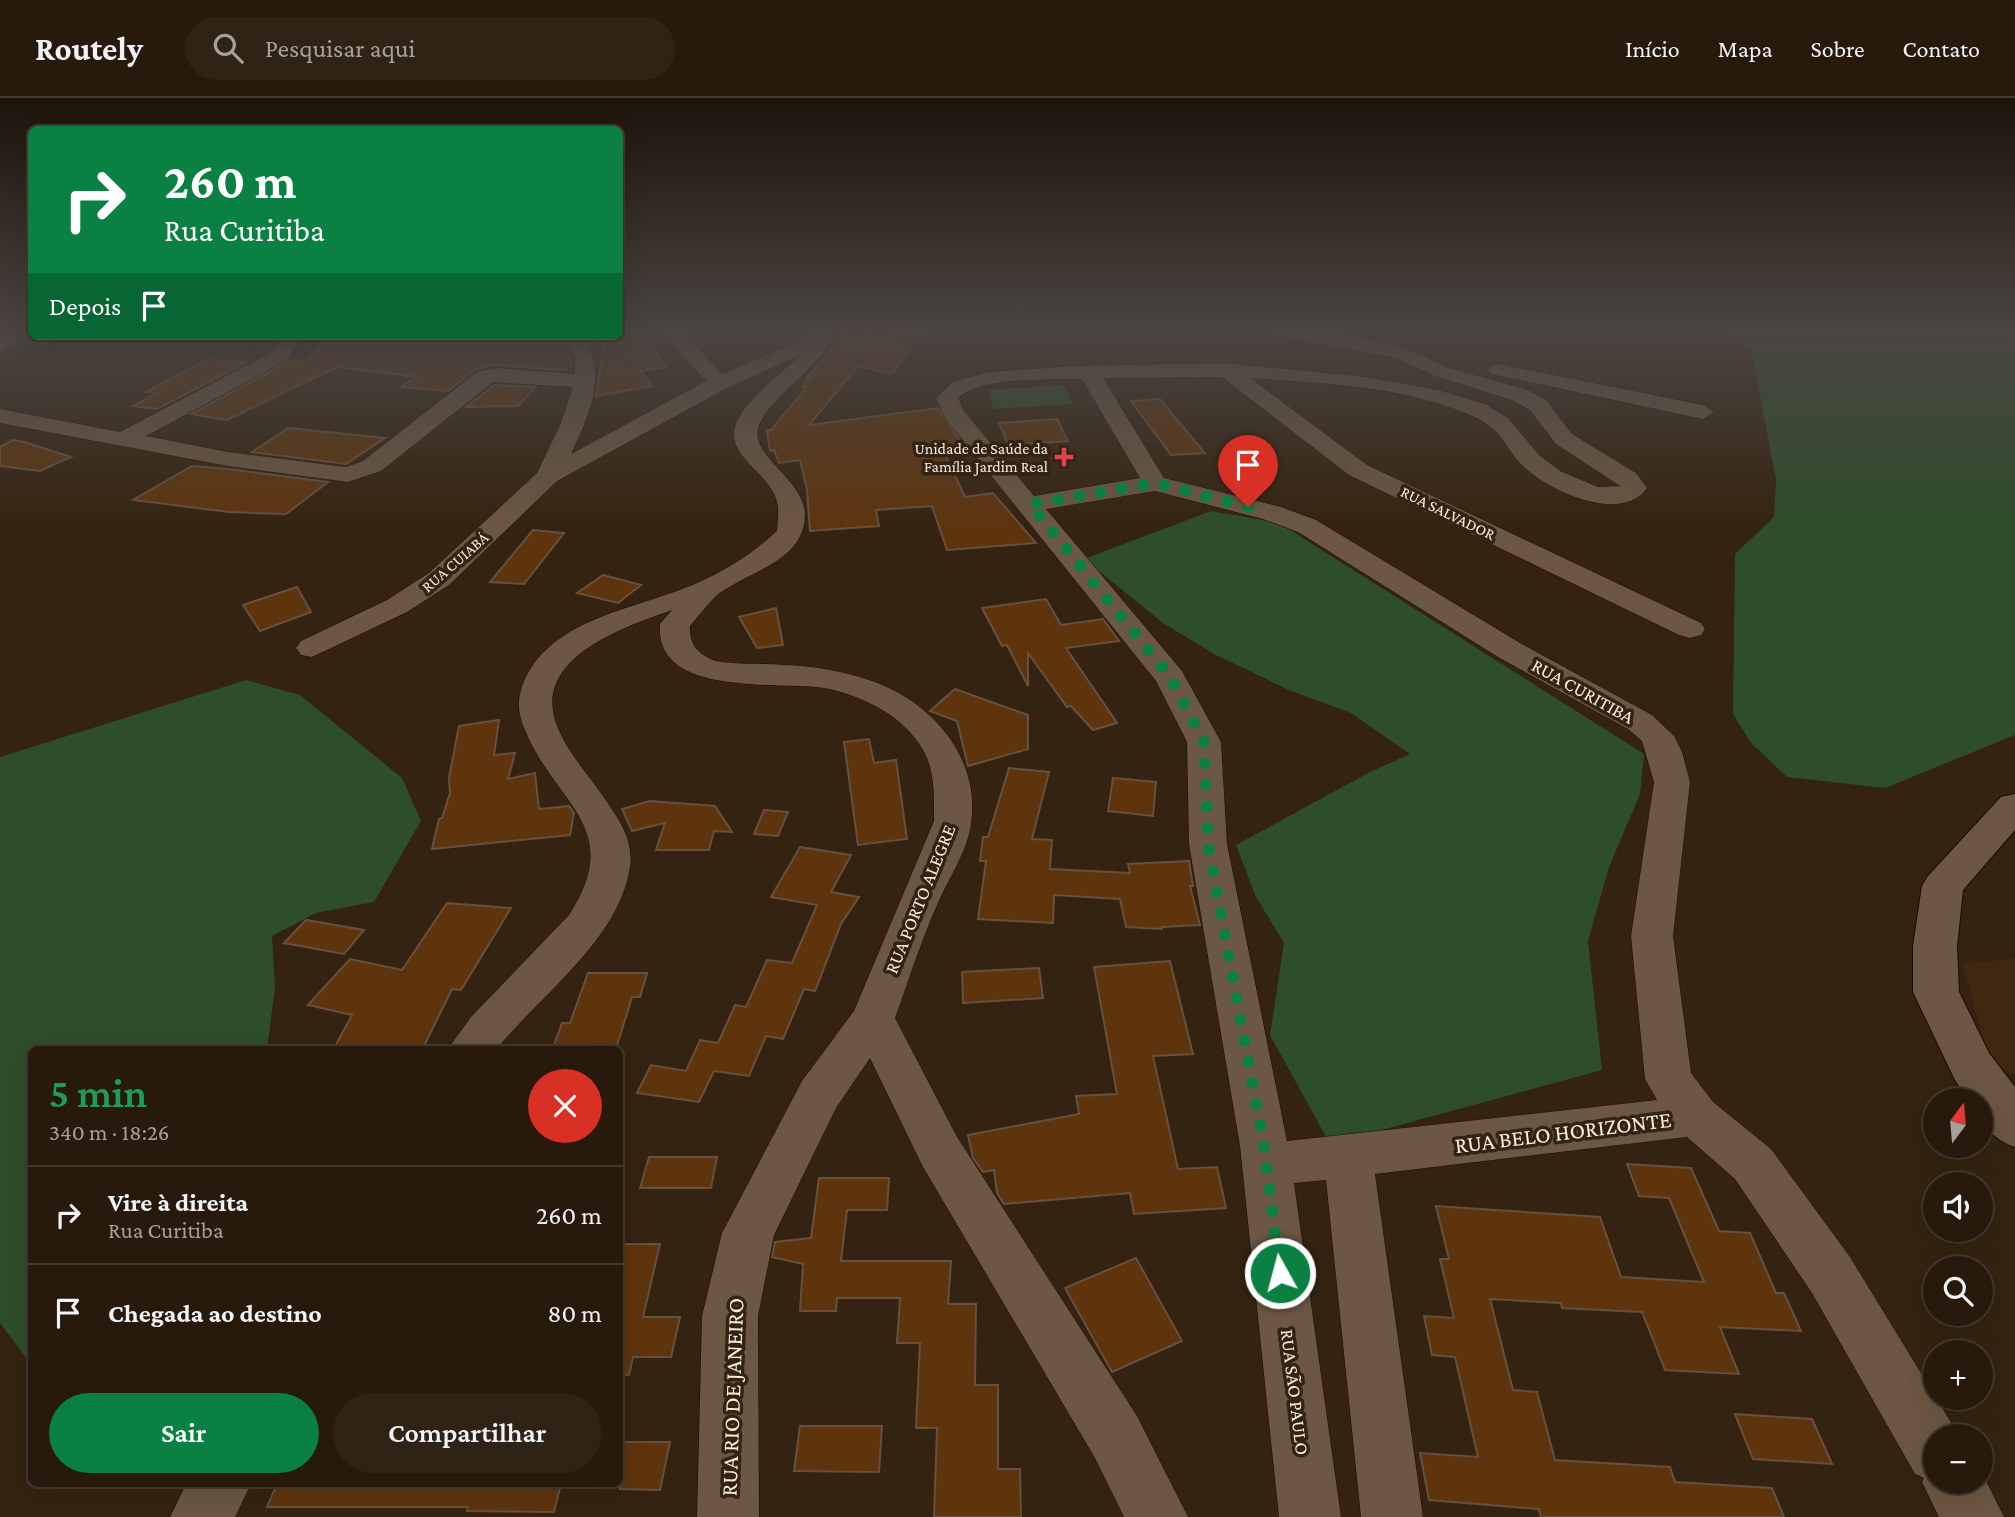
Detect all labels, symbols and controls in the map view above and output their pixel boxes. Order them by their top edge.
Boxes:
search box [185,17,675,80]
icon: search [209,29,247,67]
text: Routely [35,30,143,67]
text: Pesquisar aqui [265,34,415,63]
text: Início [1625,35,1680,62]
text: Mapa [1718,35,1773,62]
text: Sobre [1811,35,1865,62]
text: Contato [1903,35,1980,62]
icon: right [49,154,140,245]
text: 260 m [164,154,296,209]
text: Rua Curitiba [164,212,325,248]
icon: arrive [135,287,173,325]
text: Depois [49,292,121,321]
pin [1218,435,1278,507]
place label: Unidade de Saúde da Família Jardim Real [914,440,1049,476]
icon: arrive [1229,446,1267,484]
marker: Unidade de Saúde da Família Jardim Real [1054,447,1074,467]
street label: RUA SALVADOR [1398,483,1498,543]
street label: RUA CUIABÁ [418,528,492,595]
street label: RUA CURITIBA [1528,654,1638,728]
street label: RUA PORTO ALEGRE [881,821,959,977]
text: 5 min [49,1069,147,1116]
button: close [528,1069,602,1143]
north arrow [1923,1088,1993,1158]
map controls [1923,1088,1993,1494]
street label: RUA BELO HORIZONTE [1453,1106,1673,1158]
text: 340 m · 18:26 [49,1119,170,1145]
button: sound [1923,1172,1993,1242]
text: Vire à direita [108,1188,248,1217]
icon: right [49,1196,87,1234]
text: 260 m [536,1201,602,1230]
text: Rua Curitiba [108,1217,224,1243]
position arrow [1243,1236,1317,1310]
button: search [1923,1256,1993,1326]
icon: arrive [49,1294,87,1332]
street label: RUA RIO DE JANEIRO [716,1297,748,1497]
text: Chegada ao destino [108,1299,322,1328]
text: 80 m [548,1299,602,1328]
street label: RUA SÃO PAULO [1277,1328,1313,1456]
button: + [1923,1340,1993,1410]
button: Sair [49,1393,319,1473]
button: Compartilhar [333,1393,602,1473]
button: − [1923,1424,1993,1494]

